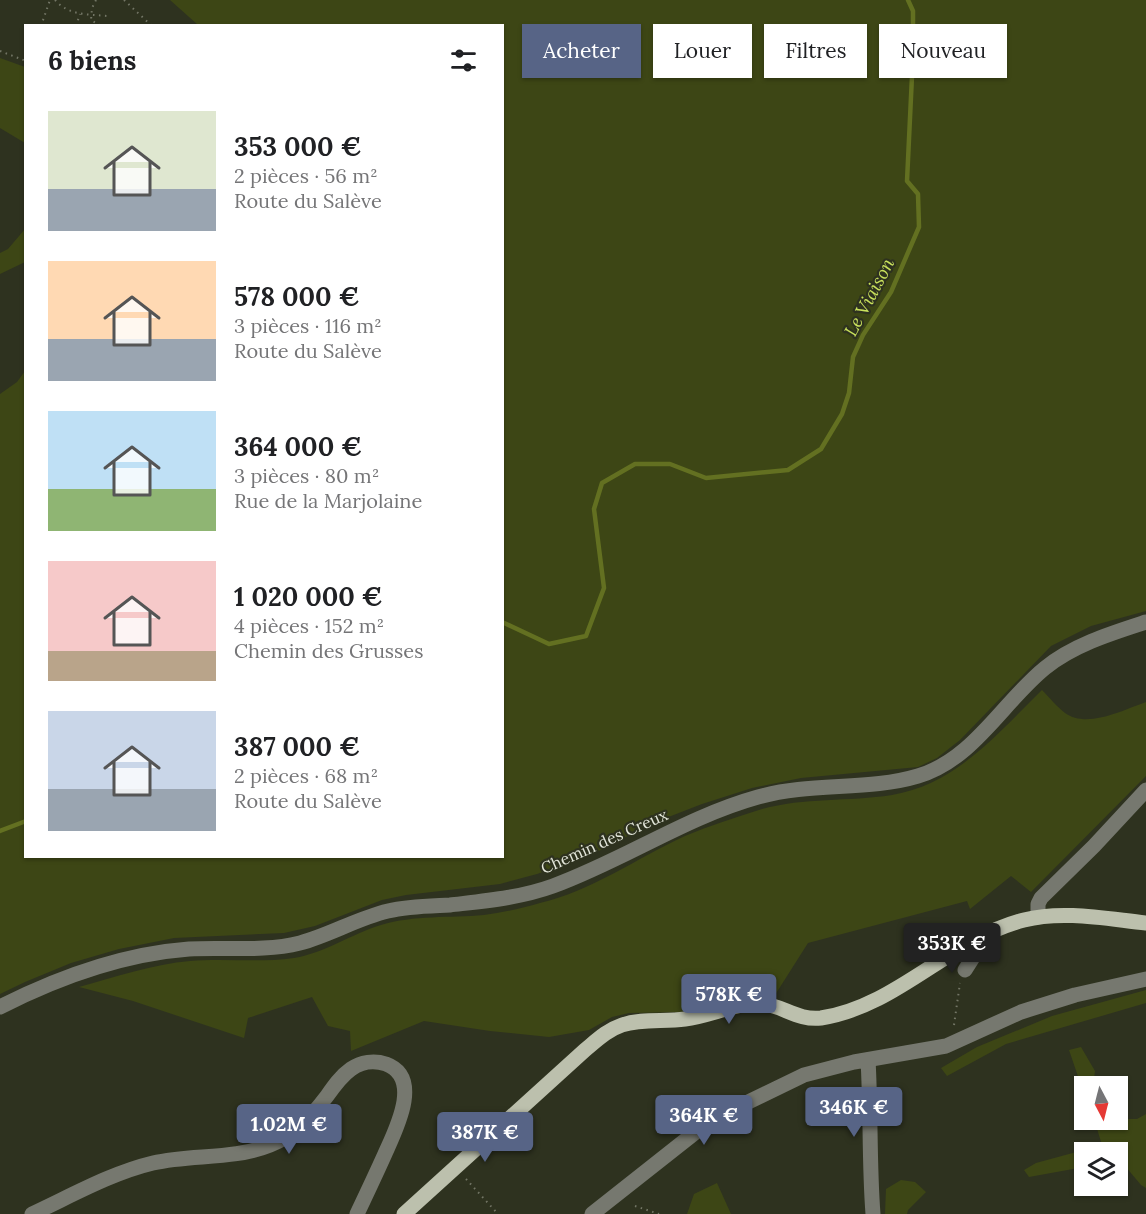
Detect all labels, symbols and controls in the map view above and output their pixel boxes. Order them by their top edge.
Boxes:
chip: Acheter [522,24,641,78]
chip: Louer [653,24,752,78]
chip: Filtres [764,24,867,78]
chip: Nouveau [879,24,1007,78]
text: 6 biens [48,44,136,77]
icon: filters [447,44,480,77]
text: 353 000 € [234,130,361,163]
icon: home [96,135,168,207]
text: 2 pièces · 56 m² [234,163,378,188]
text: Route du Salève [234,188,382,213]
water label: Le Viaison [839,254,899,340]
text: 578 000 € [234,280,359,313]
icon: home [96,285,168,357]
text: 3 pièces · 116 m² [234,313,382,338]
text: Route du Salève [234,338,382,363]
text: 364 000 € [234,430,362,463]
icon: home [96,435,168,507]
text: 3 pièces · 80 m² [234,463,379,488]
text: Rue de la Marjolaine [234,488,422,513]
text: 1 020 000 € [234,580,383,613]
icon: home [96,585,168,657]
text: 4 pièces · 152 m² [234,613,384,638]
text: Chemin des Grusses [234,638,423,663]
text: 387 000 € [234,730,360,763]
icon: home [96,735,168,807]
text: 2 pièces · 68 m² [234,763,378,788]
text: Route du Salève [234,788,382,813]
street label: Chemin des Creux [537,804,671,878]
pin: 353K € [903,923,1001,974]
text: 353K € [918,930,986,955]
pin: 578K € [680,974,778,1025]
text: 578K € [695,981,763,1006]
north arrow [1074,1076,1128,1130]
map controls [1074,1076,1128,1196]
pin: 346K € [805,1087,903,1138]
text: 346K € [819,1094,889,1119]
pin: 364K € [655,1095,753,1146]
text: 364K € [669,1102,739,1127]
pin: 1.02M € [234,1104,344,1155]
text: 1.02M € [251,1111,327,1136]
pin: 387K € [436,1112,534,1163]
text: 387K € [451,1119,519,1144]
button: layers [1074,1142,1128,1196]

